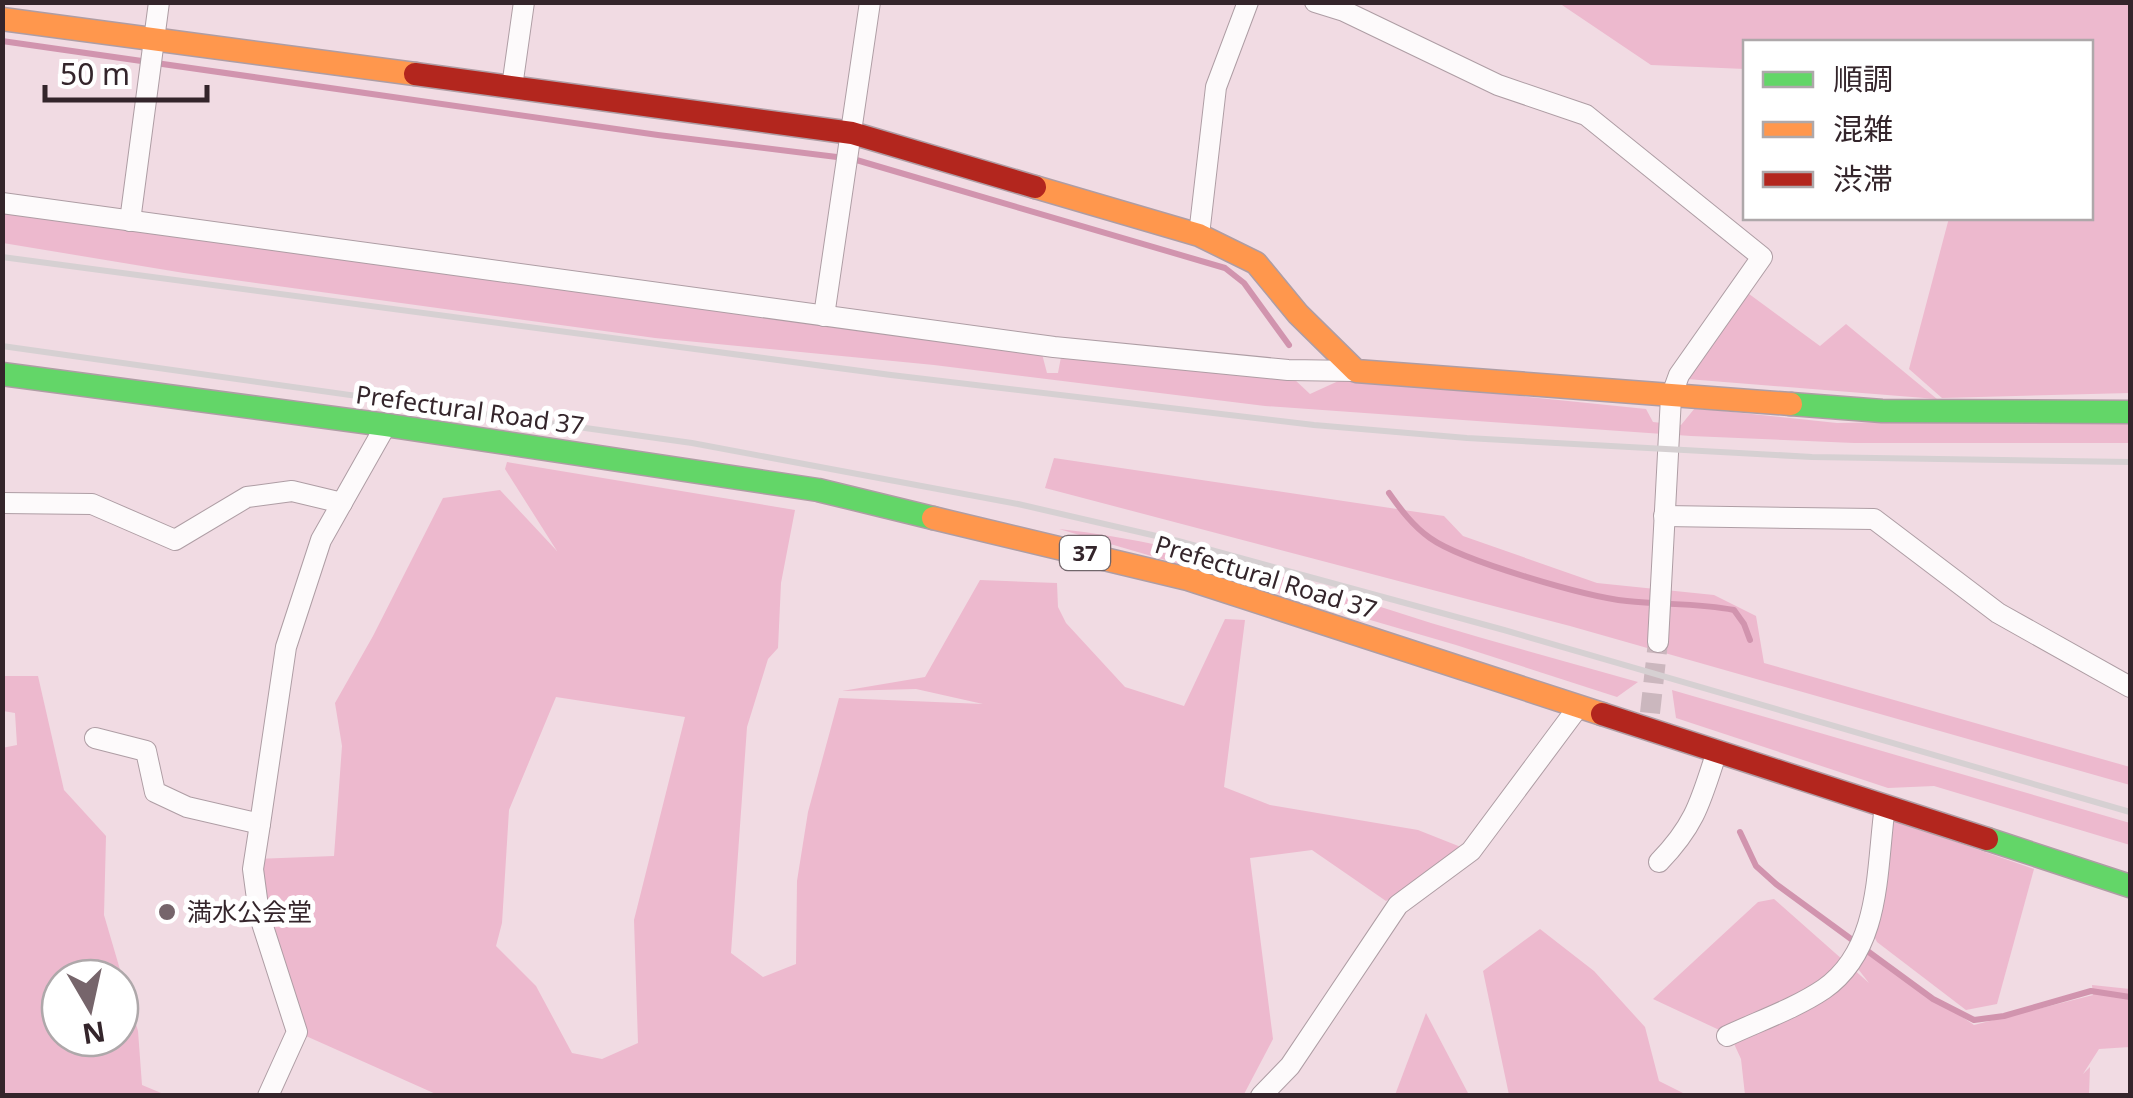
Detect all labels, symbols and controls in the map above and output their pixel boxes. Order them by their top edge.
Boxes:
scale bar [45,40,208,102]
legend [1743,40,2093,220]
text: 50 m [60,53,130,94]
text: 順調 [1833,58,1893,99]
text: 混雑 [1833,108,1893,149]
text: 渋滞 [1833,158,1893,199]
street label: Prefectural Road 37 [354,376,586,442]
street label: Prefectural Road 37 [1151,526,1381,626]
road number: 37 [1060,536,1110,570]
place label: 満水公会堂 [187,894,312,928]
marker: 満水公会堂 [156,901,178,923]
north arrow [40,958,140,1058]
text: N [80,1013,108,1054]

